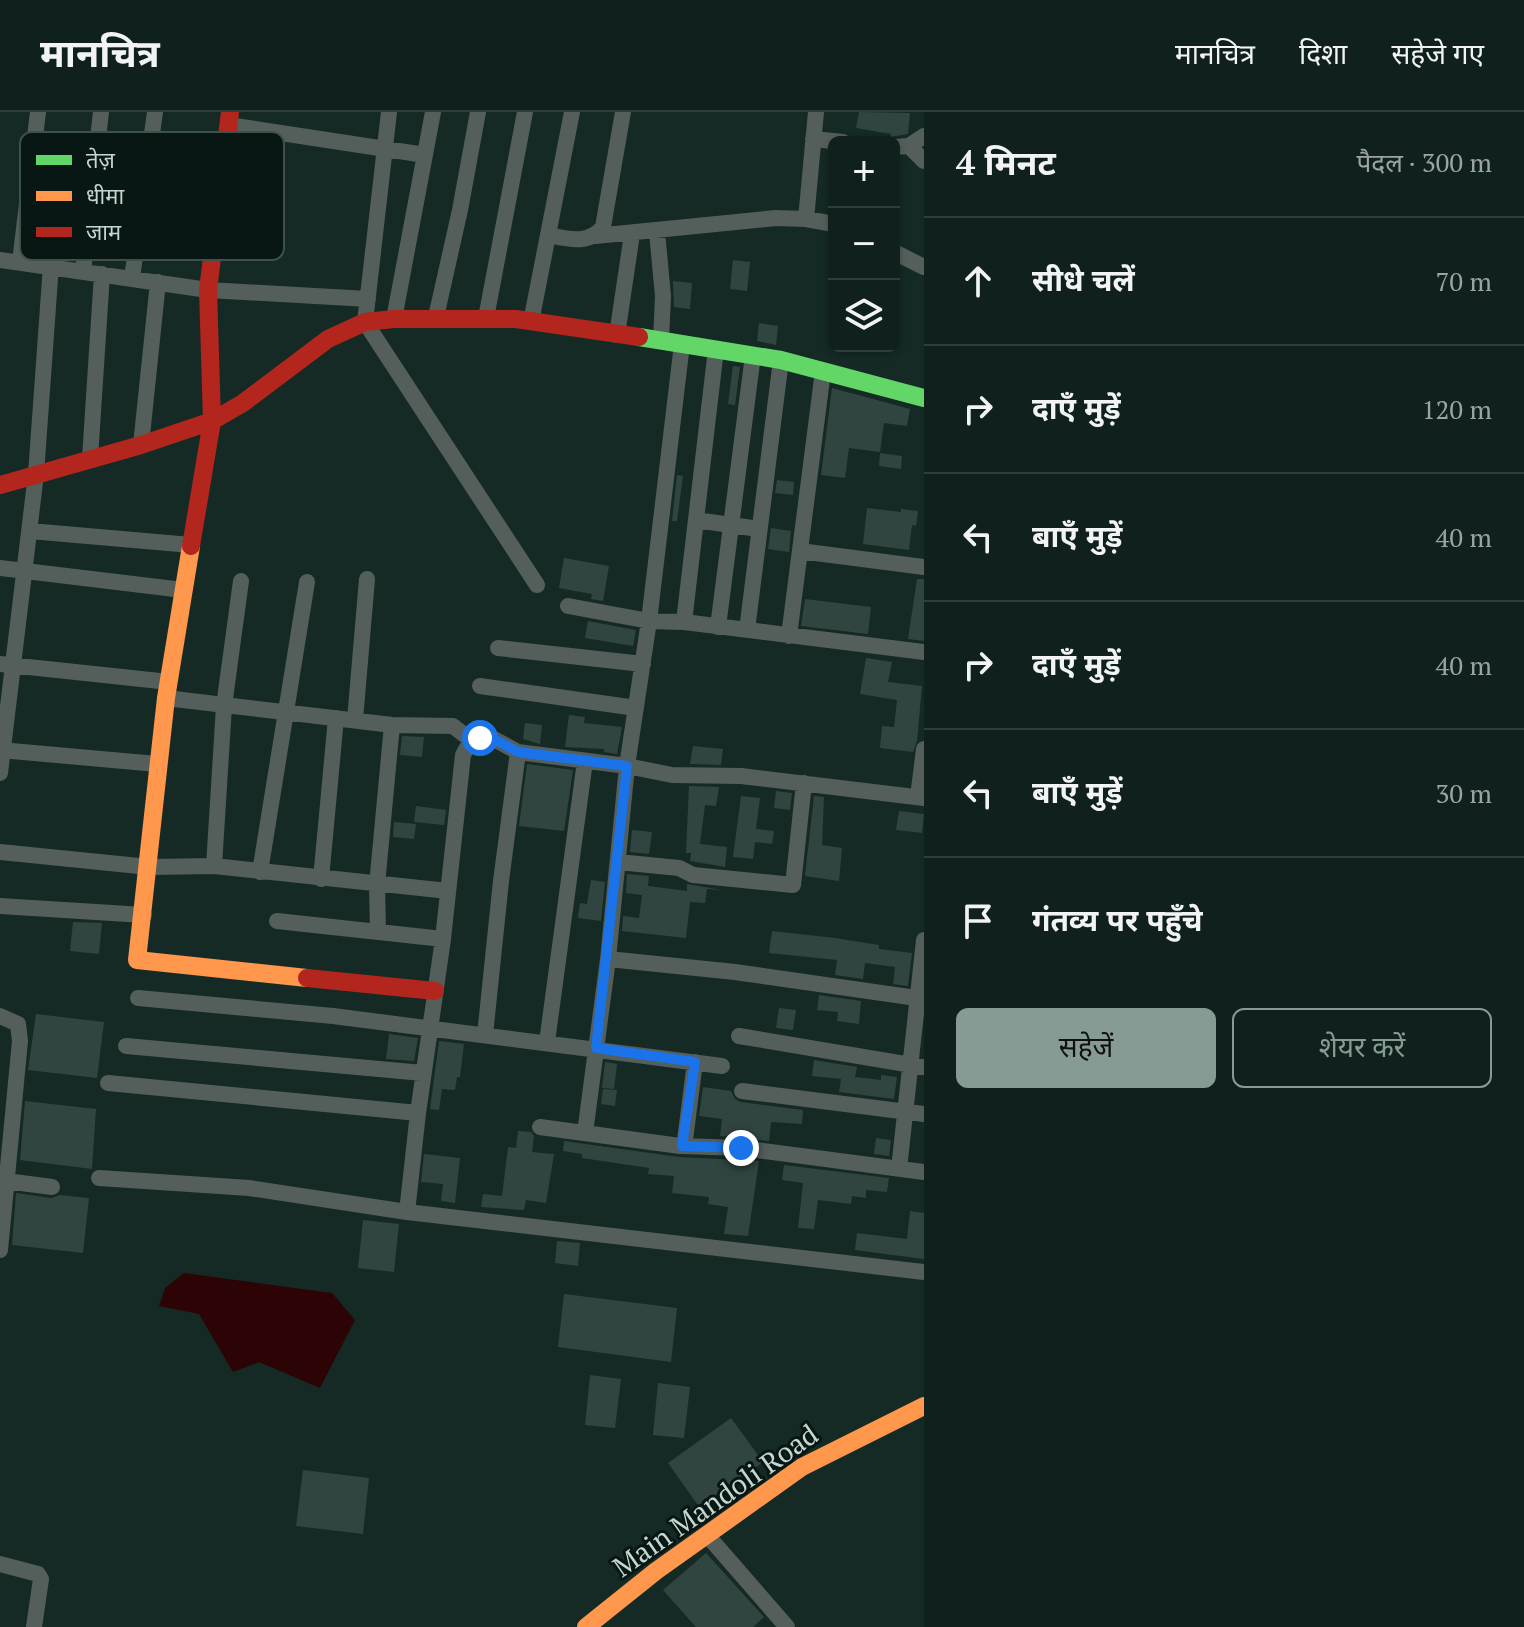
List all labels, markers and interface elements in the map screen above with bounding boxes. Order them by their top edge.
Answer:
text: मानचित्र [40,28,160,78]
text: मानचित्र [1175,35,1255,72]
text: दिशा [1299,35,1347,72]
text: सहेजे गए [1391,35,1484,72]
legend [20,132,284,260]
map controls [828,136,900,352]
button: + [828,136,900,208]
text: 4 मिनट [956,140,1056,185]
text: तेज़ [86,145,116,174]
text: पैदल · 300 m [1357,145,1492,179]
text: धीमा [86,181,124,210]
button: − [828,208,900,280]
text: जाम [86,217,122,246]
icon: ahead [956,259,1000,303]
text: सीधे चलें [1032,260,1135,300]
text: 70 m [1436,264,1492,298]
button: layers [828,280,900,352]
icon: right [956,387,1000,431]
text: दाएँ मुड़ें [1032,388,1121,428]
text: 120 m [1422,392,1492,426]
icon: left [956,515,1000,559]
text: बाएँ मुड़ें [1032,516,1122,556]
text: 40 m [1436,520,1492,554]
icon: right [956,643,1000,687]
text: दाएँ मुड़ें [1032,644,1121,684]
text: 40 m [1436,648,1492,682]
route start [462,720,498,756]
icon: left [956,771,1000,815]
text: बाएँ मुड़ें [1032,772,1122,812]
text: 30 m [1436,776,1492,810]
icon: arrive [956,899,1000,943]
text: गंतव्य पर पहुँचे [1032,900,1202,940]
button: सहेजें [956,1008,1216,1088]
button: शेयर करें [1232,1008,1492,1088]
route end [723,1130,759,1166]
street label: Main Mandoli Road [605,1415,825,1585]

